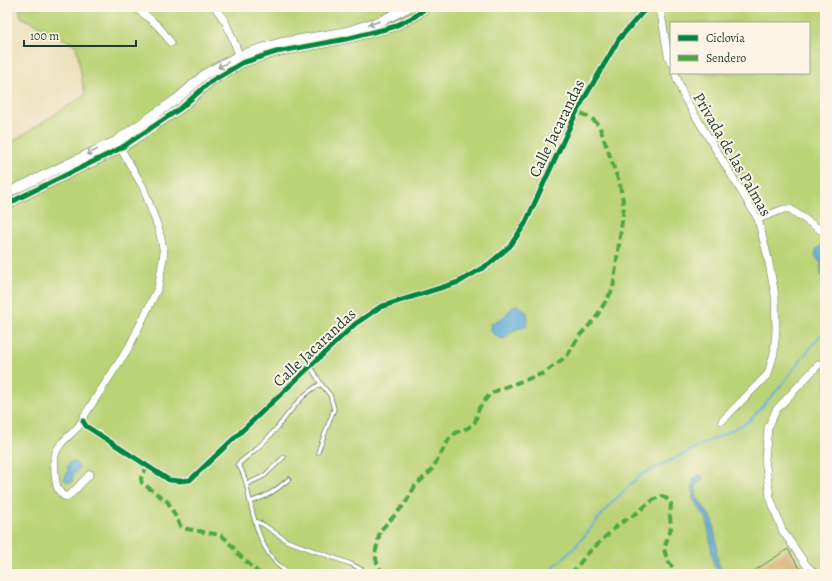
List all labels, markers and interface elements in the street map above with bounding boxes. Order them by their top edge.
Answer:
one-way arrow [367,20,380,27]
scale bar [24,22,136,48]
legend [670,22,810,74]
text: 100 m [30,28,59,44]
text: Ciclovía [706,30,745,46]
text: Sendero [706,50,746,66]
one-way arrow [217,61,229,69]
street label: Calle Jacarandas [524,76,590,181]
street label: Privada de las Palmas [688,88,777,221]
one-way arrow [86,149,98,156]
street label: Calle Jacarandas [268,303,361,392]

